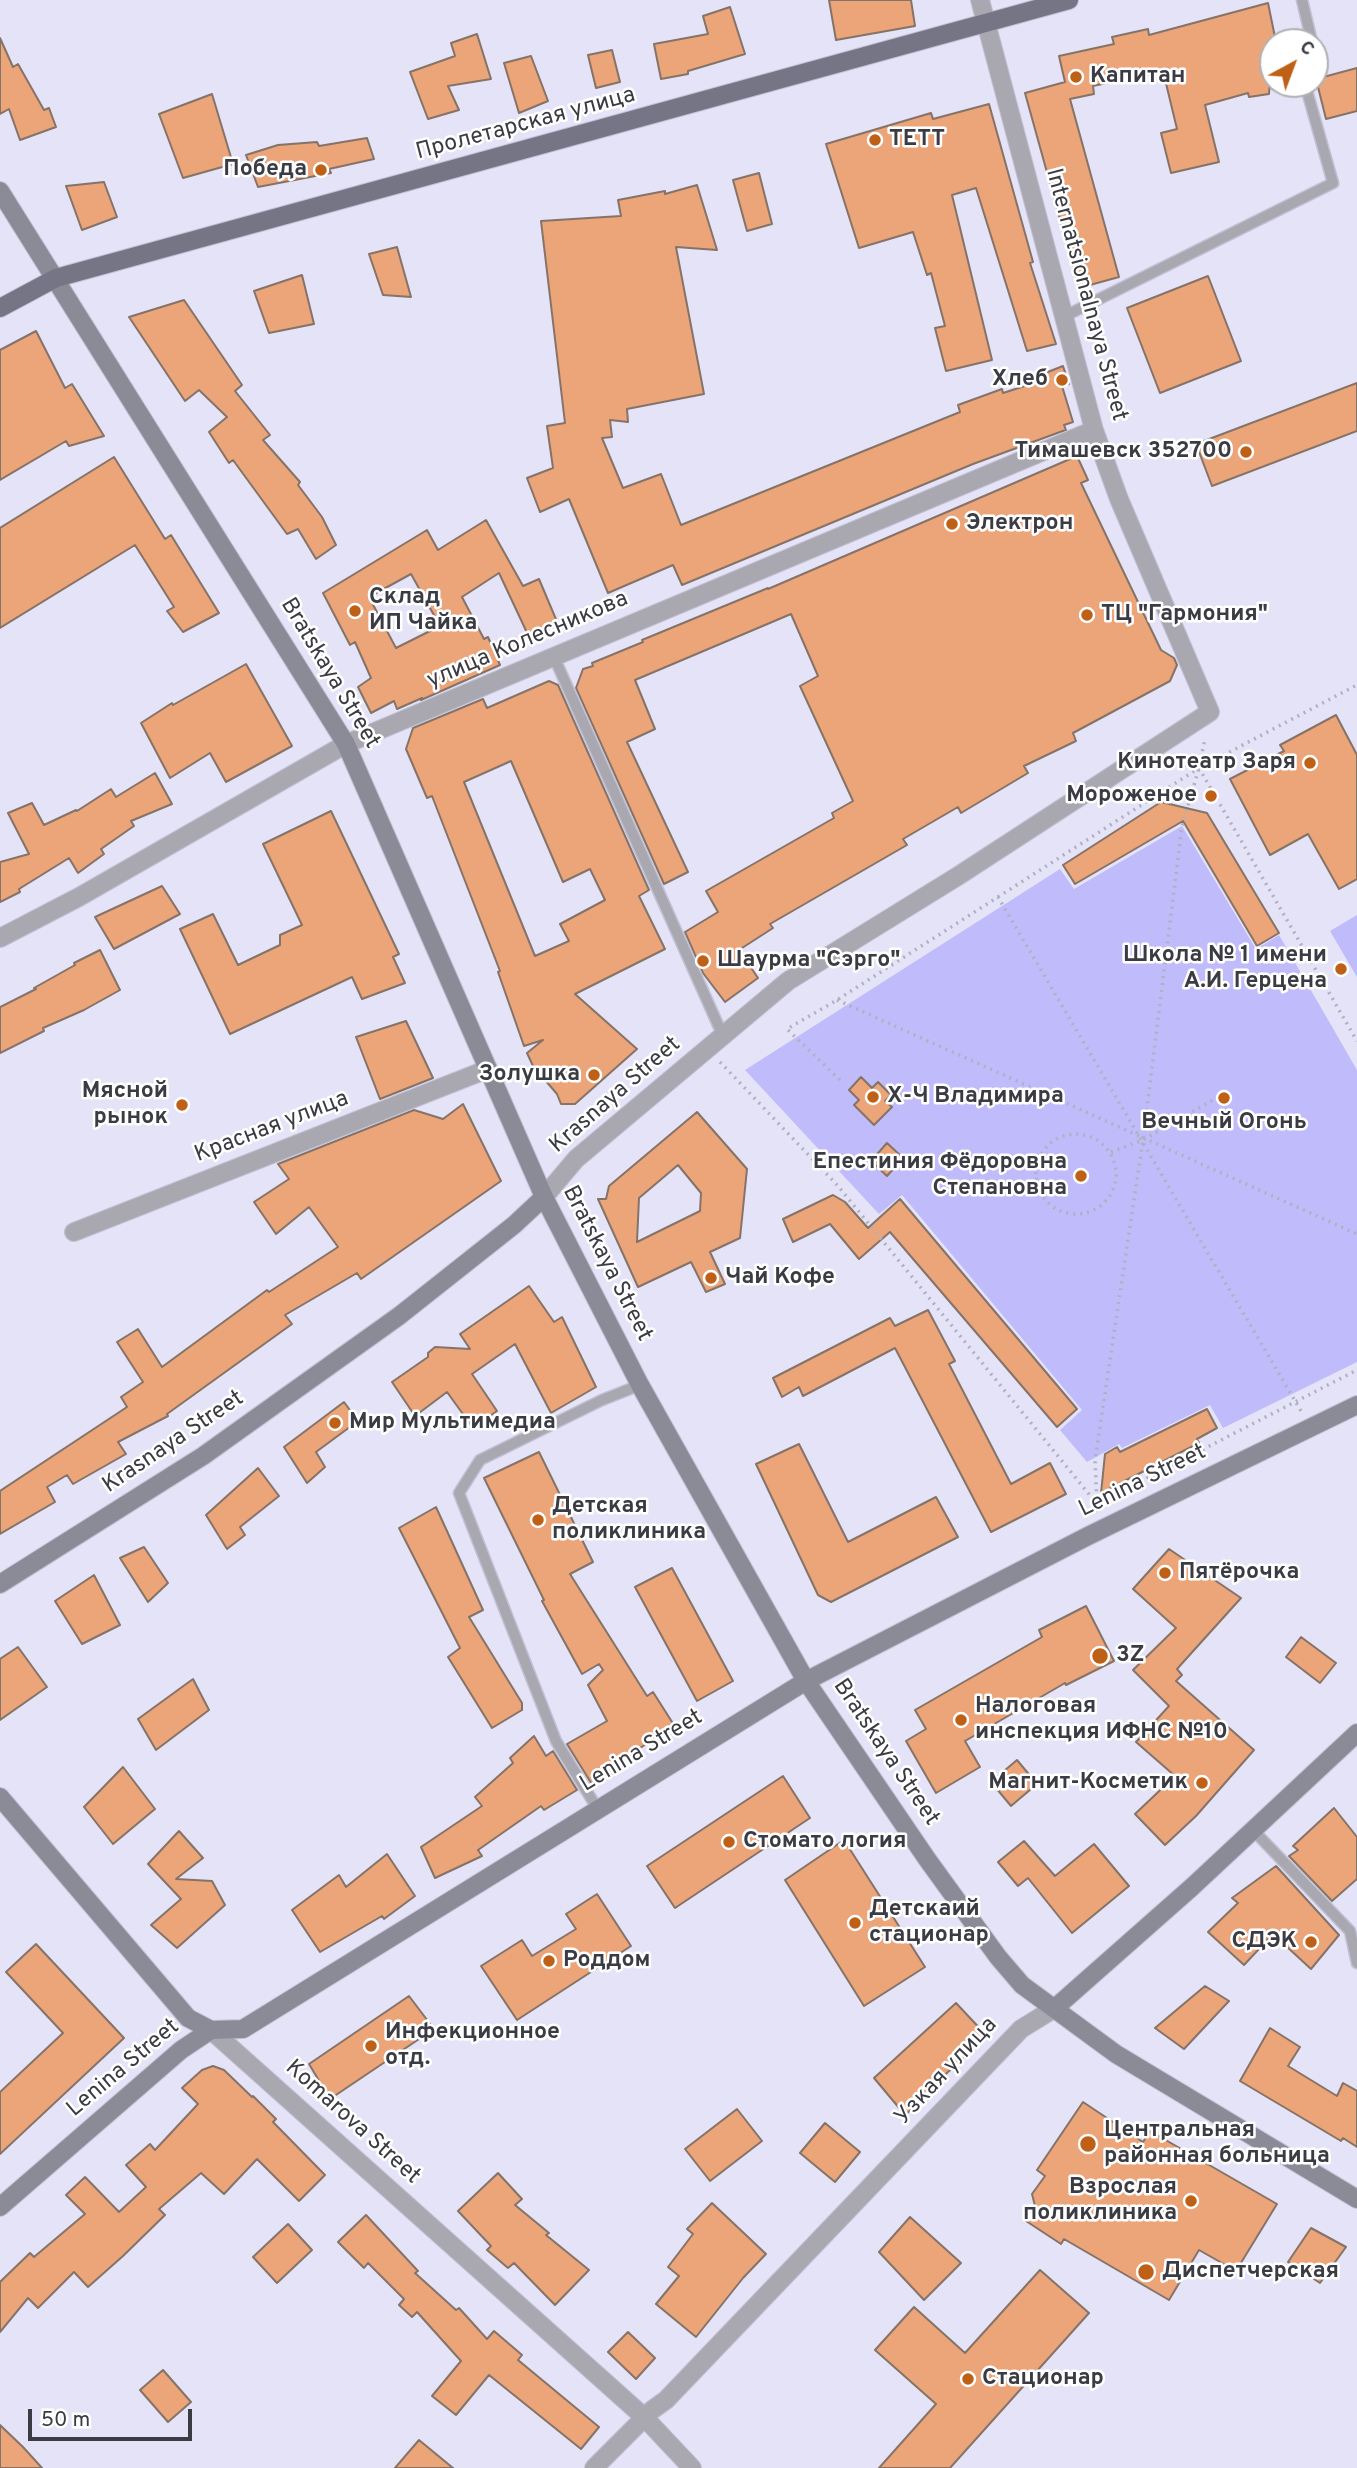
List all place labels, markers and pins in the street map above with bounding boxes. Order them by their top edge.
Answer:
place label: Капитан [1090,63,1186,91]
marker: Капитан [1068,69,1084,85]
place label: ТЕТТ [889,126,945,154]
marker: ТЕТТ [867,132,883,148]
place label: Победа [223,156,307,184]
marker: Победа [313,162,329,178]
place label: Хлеб [992,366,1048,394]
marker: Хлеб [1054,372,1070,388]
place label: Тимашевск 352700 [1015,438,1232,466]
marker: Тимашевск 352700 [1238,444,1254,460]
place label: Электрон [966,510,1073,538]
marker: Электрон [944,516,960,532]
place label: Склад ИП Чайка [369,584,477,638]
place label: ТЦ "Гармония" [1101,601,1268,629]
marker: Склад ИП Чайка [347,603,363,619]
marker: ТЦ "Гармония" [1079,607,1095,623]
place label: Кинотеатр Заря [1117,749,1296,777]
marker: Кинотеатр Заря [1302,755,1318,771]
place label: Мороженое [1066,782,1197,810]
marker: Мороженое [1203,788,1219,804]
place label: Школа № 1 имени А.И. Герцена [1123,942,1327,996]
place label: Шаурма "Сэрго" [717,947,901,975]
marker: Шаурма "Сэрго" [695,953,711,969]
marker: Школа № 1 имени А.И. Герцена [1333,961,1349,977]
place label: Золушка [479,1061,580,1089]
marker: Золушка [586,1067,602,1083]
place label: Мясной рынок [82,1078,168,1132]
place label: Х-Ч Владимира [887,1083,1064,1111]
marker: Х-Ч Владимира [865,1089,881,1105]
marker: Вечный Огонь [1216,1090,1232,1106]
marker: Мясной рынок [174,1097,190,1113]
place label: Вечный Огонь [1141,1109,1307,1137]
place label: Епестиния Фёдоровна Степановна [813,1149,1067,1203]
marker: Епестиния Фёдоровна Степановна [1073,1168,1089,1184]
place label: Чай Кофе [725,1264,835,1292]
marker: Чай Кофе [703,1270,719,1286]
place label: Мир Мультимедиа [349,1409,556,1437]
marker: Мир Мультимедиа [327,1415,343,1431]
place label: Детская поликлиника [552,1493,706,1547]
marker: Детская поликлиника [530,1512,546,1528]
place label: Пятёрочка [1179,1559,1299,1587]
marker: Пятёрочка [1157,1565,1173,1581]
place label: 3Z [1116,1642,1144,1670]
marker: 3Z [1090,1646,1110,1666]
place label: Налоговая инспекция ИФНС №10 [975,1693,1228,1747]
marker: Налоговая инспекция ИФНС №10 [953,1712,969,1728]
place label: Магнит-Косметик [988,1769,1188,1797]
marker: Магнит-Косметик [1194,1775,1210,1791]
place label: Стомато логия [743,1828,906,1856]
marker: Стомато логия [721,1834,737,1850]
place label: Детскаий стационар [869,1896,989,1950]
marker: Детскаий стационар [847,1915,863,1931]
place label: СДЭК [1231,1928,1297,1956]
marker: СДЭК [1303,1934,1319,1950]
place label: Роддом [563,1947,650,1975]
marker: Роддом [541,1953,557,1969]
place label: Инфекционное отд. [385,2019,560,2073]
marker: Инфекционное отд. [363,2038,379,2054]
place label: Центральная районная больница [1104,2117,1330,2171]
marker: Центральная районная больница [1078,2134,1098,2154]
place label: Взрослая поликлиника [1023,2174,1177,2228]
marker: Взрослая поликлиника [1183,2193,1199,2209]
place label: Диспетчерская [1162,2258,1339,2286]
marker: Диспетчерская [1136,2262,1156,2282]
place label: Стационар [982,2365,1104,2393]
marker: Стационар [960,2371,976,2387]

